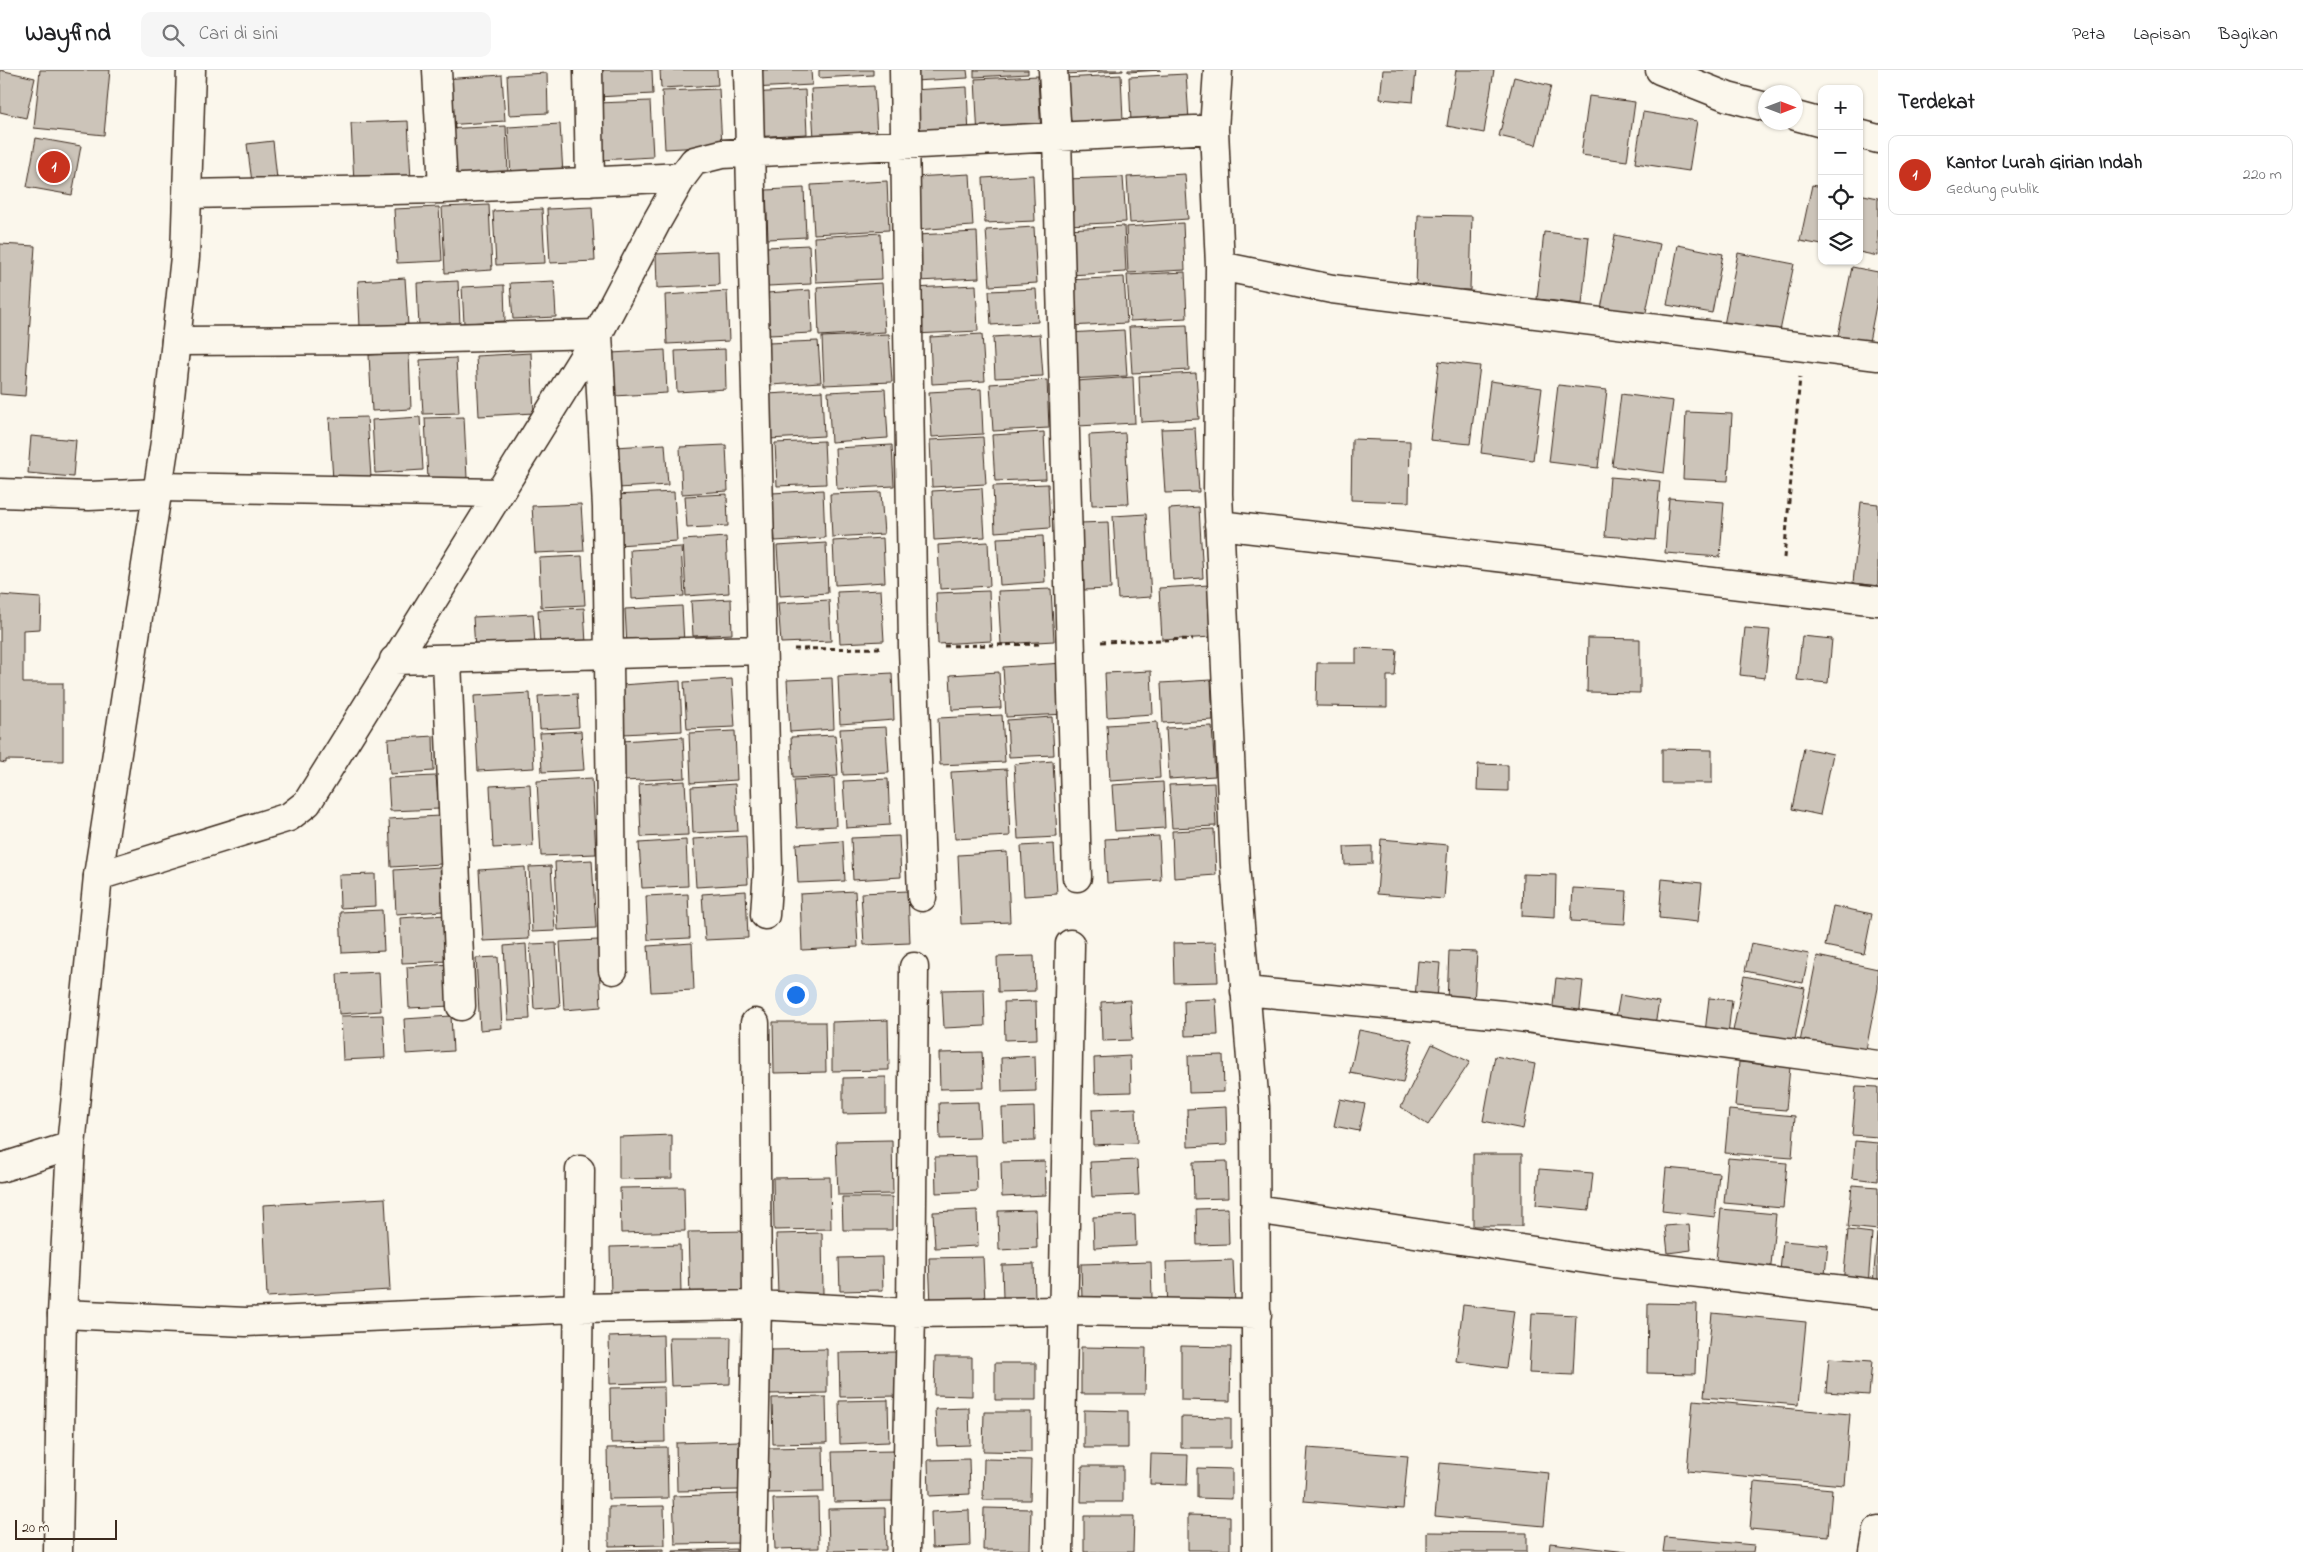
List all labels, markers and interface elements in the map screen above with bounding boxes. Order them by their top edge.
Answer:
search box [141,12,491,57]
text: Wayfind [25,17,111,52]
icon: search [159,21,187,49]
text: Cari di sini [199,21,278,48]
text: Peta [2072,22,2105,48]
text: Lapisan [2133,22,2190,48]
text: Bagikan [2218,22,2278,48]
north arrow [1758,85,1803,130]
map controls [1818,85,1863,265]
button: + [1818,85,1863,130]
text: Terdekat [1898,88,1975,118]
button: − [1818,130,1863,175]
pin: 1 [38,148,70,186]
text: Kantor Lurah Girian Indah [1946,150,2142,177]
text: 1 [1912,163,1918,187]
text: 220 m [2243,163,2282,187]
button: locate [1818,175,1863,220]
text: Gedung publik [1946,177,2039,201]
button: layers [1818,220,1863,265]
your location [783,982,809,1008]
scale bar [15,1517,118,1540]
text: 20 m [22,1518,49,1539]

